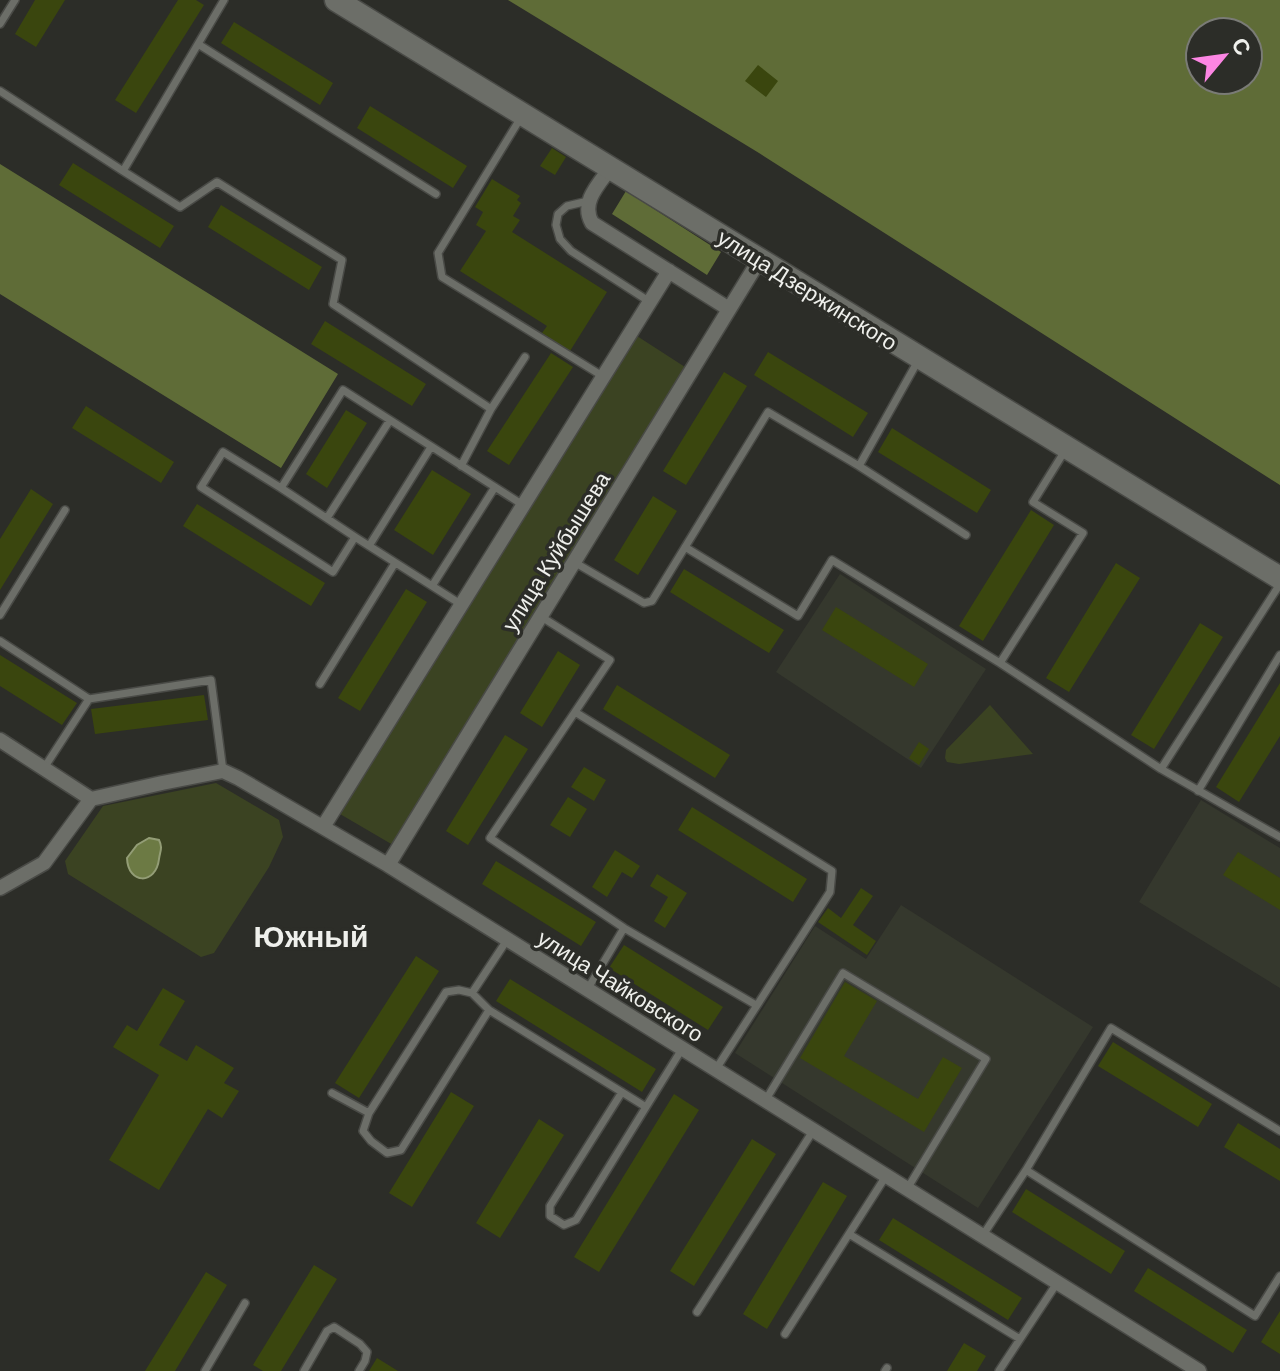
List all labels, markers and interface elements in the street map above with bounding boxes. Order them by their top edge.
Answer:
north arrow [1184,16,1264,96]
text: С [1227,33,1258,59]
street label: улица Дзержинского [713,223,903,356]
street label: улица Куйбышева [495,466,616,636]
district label: Южный [254,917,368,953]
street label: улица Чайковского [533,924,709,1047]

